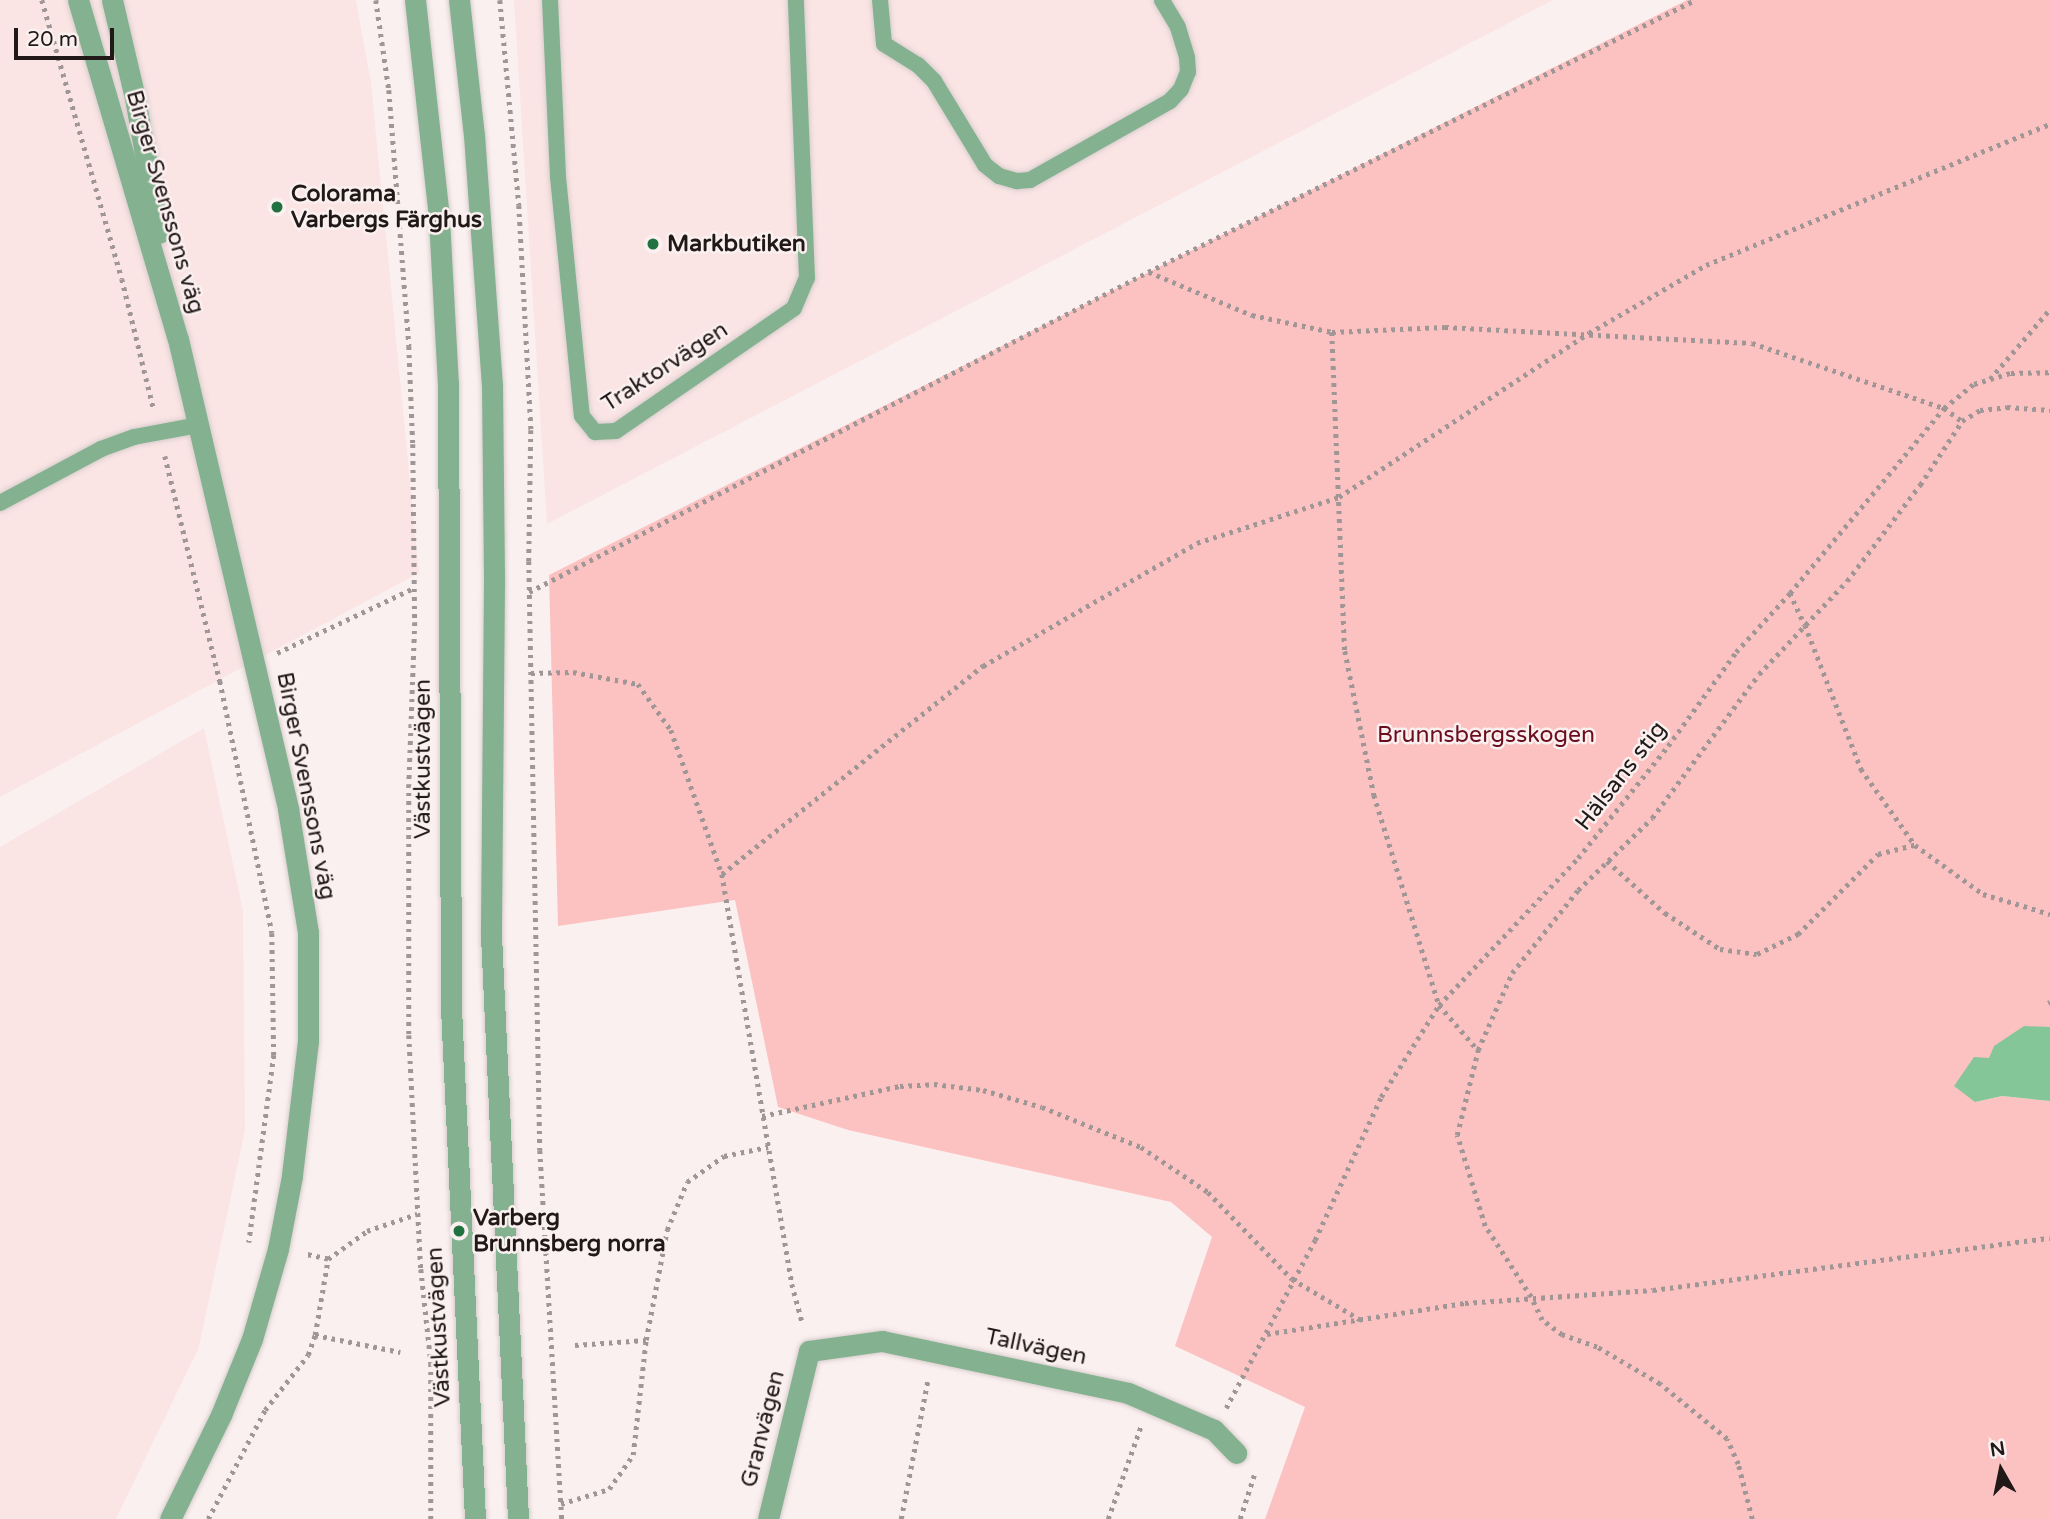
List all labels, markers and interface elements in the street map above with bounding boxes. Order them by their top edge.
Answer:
scale bar [18,14,117,58]
text: 20 m [27,27,78,52]
street label: Birger Svenssons väg [120,87,210,317]
place label: Colorama Varbergs Färghus [291,180,482,234]
marker: Colorama Varbergs Färghus [269,199,285,215]
place label: Markbutiken [667,230,806,258]
marker: Markbutiken [645,236,661,252]
street label: Traktorvägen [597,316,733,418]
street label: Birger Svenssons väg [270,670,342,902]
street label: Västkustvägen [409,679,437,839]
street label: Hälsans stig [1570,716,1672,836]
park label: Brunnsbergsskogen [1377,721,1595,749]
place label: Varberg Brunnsberg norra [473,1204,666,1258]
marker: Varberg Brunnsberg norra [451,1223,467,1239]
street label: Västkustvägen [421,1246,457,1408]
street label: Tallvägen [983,1323,1089,1371]
street label: Granvägen [735,1368,791,1490]
north arrow [1966,1435,2036,1505]
text: N [1988,1437,2007,1461]

